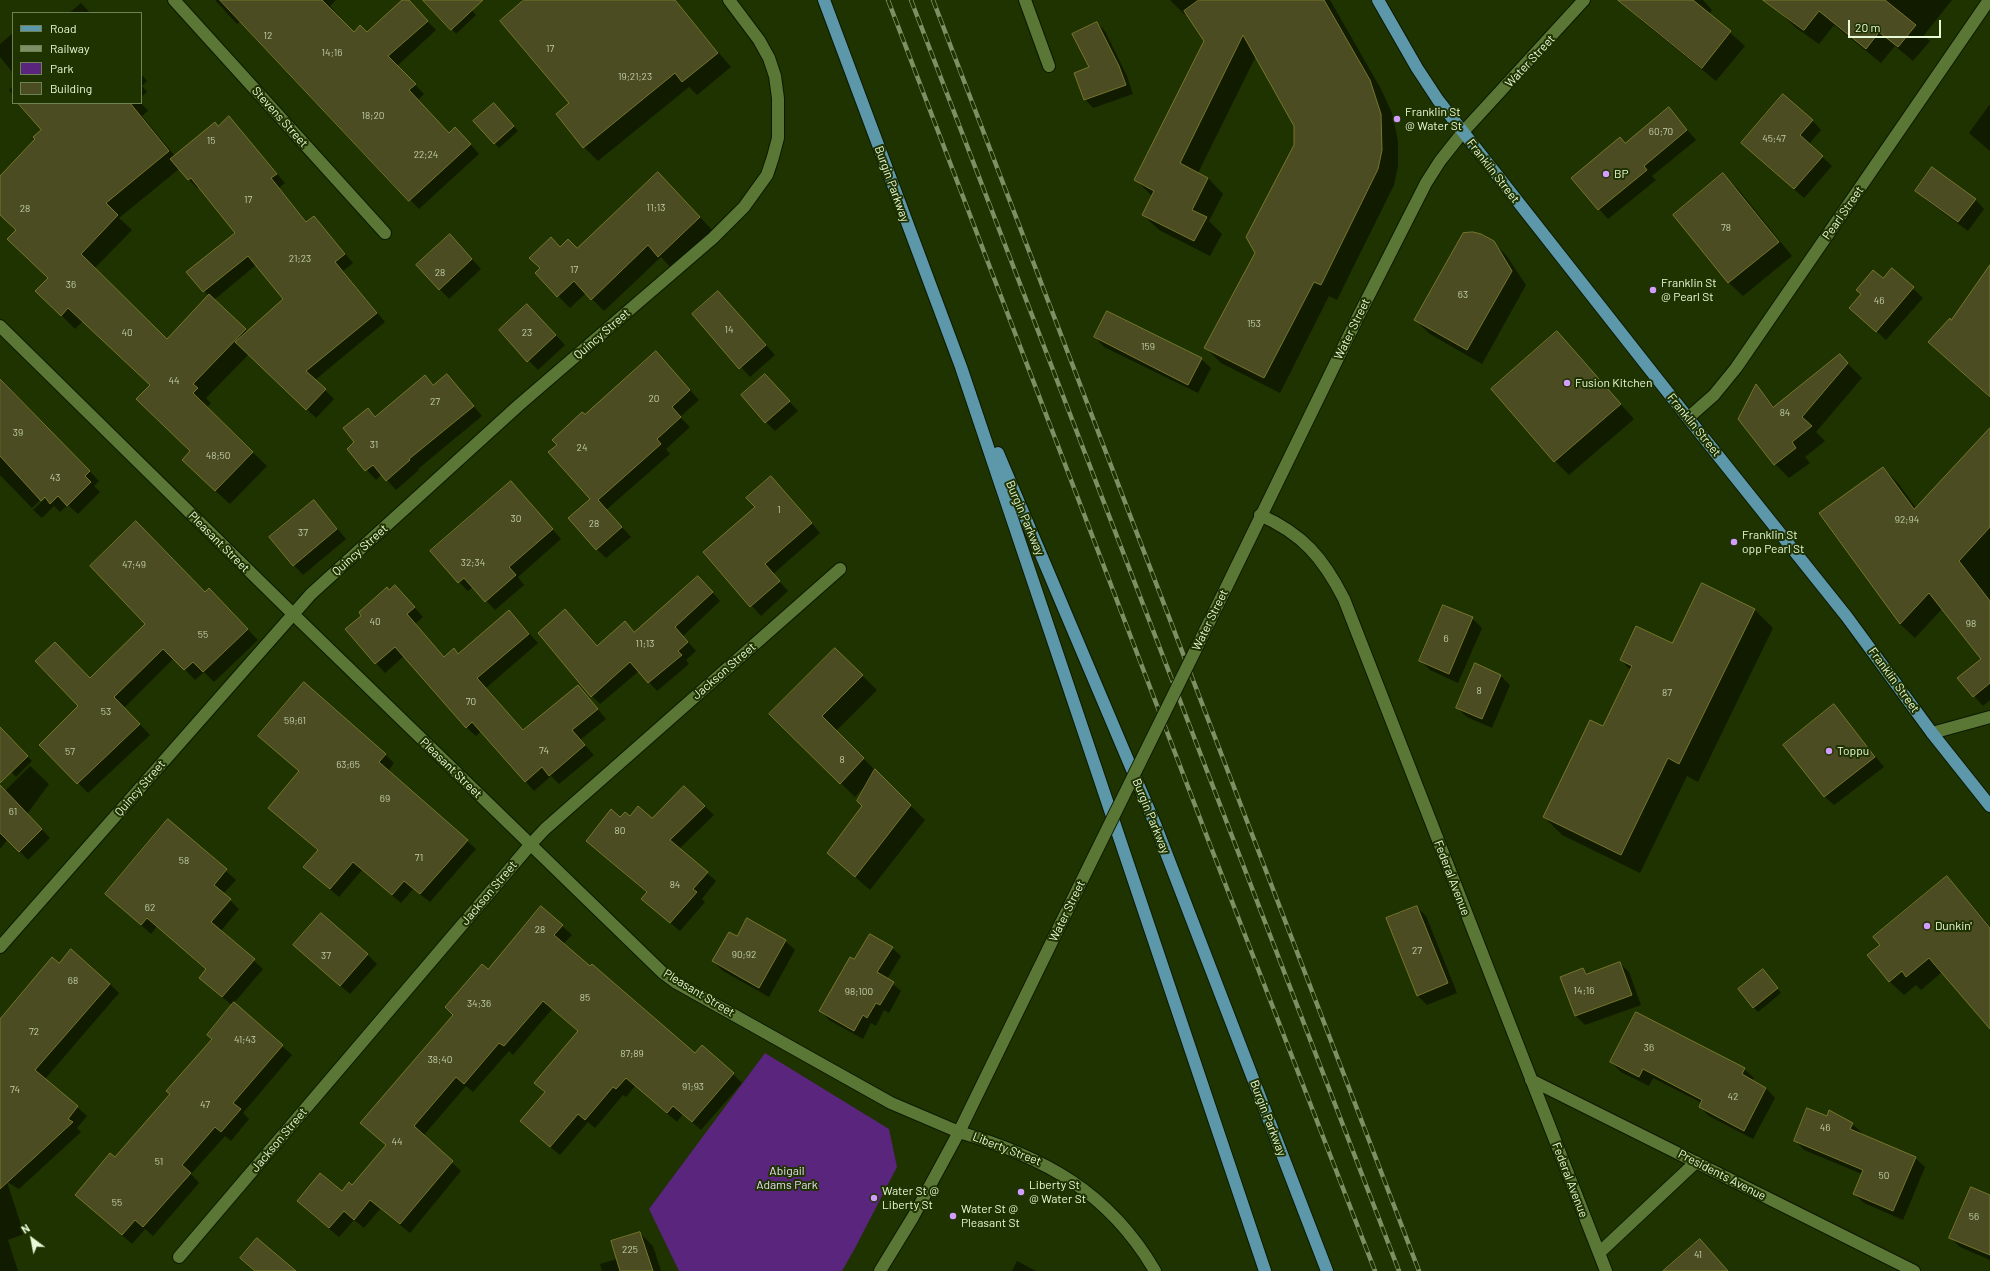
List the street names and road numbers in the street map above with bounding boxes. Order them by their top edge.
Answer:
street label: Water Street [1502,32,1558,90]
street label: Stevens Street [249,84,311,150]
street label: Franklin Street [1464,136,1522,206]
street label: Burgin Parkway [872,144,912,224]
street label: Pearl Street [1819,184,1867,242]
street label: Water Street [1331,296,1373,362]
street label: Quincy Street [571,306,633,362]
street label: Franklin Street [1664,391,1724,459]
street label: Burgin Parkway [1003,478,1047,558]
street label: Pleasant Street [186,509,252,575]
street label: Quincy Street [329,521,391,579]
street label: Water Street [1189,587,1231,653]
street label: Jackson Street [689,640,759,702]
street label: Franklin Street [1866,645,1922,715]
street label: Pleasant Street [417,735,485,801]
street label: Quincy Street [112,757,168,819]
street label: Burgin Parkway [1129,776,1173,856]
street label: Federal Avenue [1431,838,1473,918]
street label: Jackson Street [458,858,520,928]
street label: Water Street [1046,878,1088,944]
street label: Pleasant Street [661,966,737,1020]
street label: Burgin Parkway [1247,1078,1289,1158]
street label: Jackson Street [248,1105,310,1175]
street label: Liberty Street [971,1129,1043,1169]
street label: Federal Avenue [1549,1140,1591,1220]
street label: Presidents Avenue [1676,1147,1768,1203]

